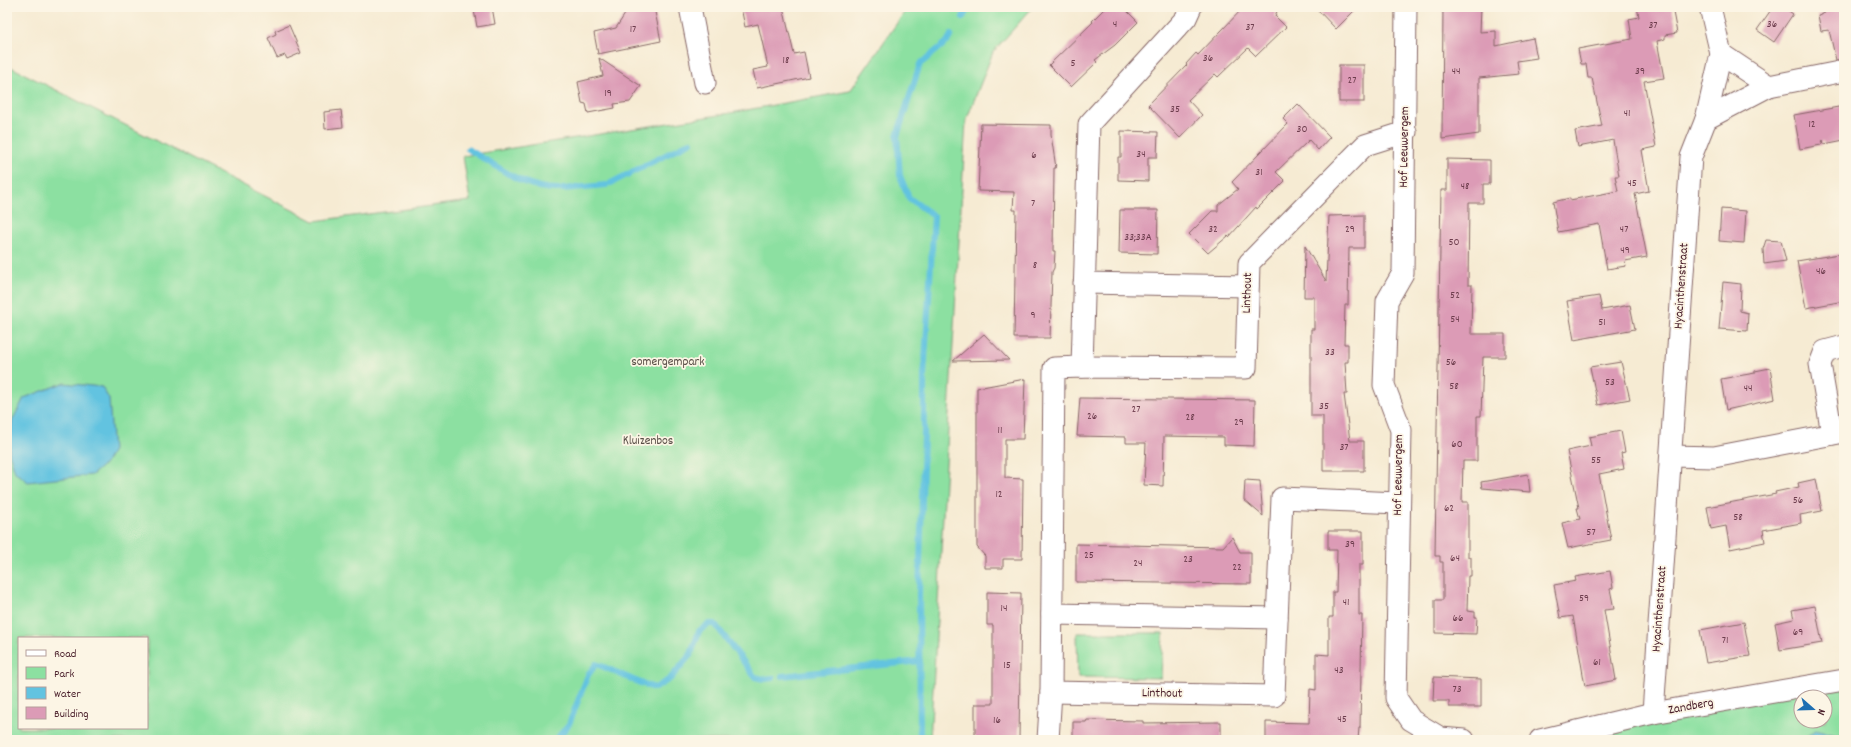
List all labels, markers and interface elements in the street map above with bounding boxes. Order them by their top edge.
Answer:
house number: 4 [1113,17,1117,33]
house number: 36 [1767,17,1777,33]
house number: 37 [1648,18,1658,34]
house number: 37 [1245,20,1255,36]
house number: 17 [630,22,636,38]
house number: 36 [1203,51,1213,67]
house number: 18 [783,53,789,69]
house number: 5 [1070,56,1076,72]
house number: 44 [1451,64,1461,80]
house number: 39 [1635,64,1645,80]
house number: 27 [1347,73,1357,89]
house number: 19 [604,86,612,102]
house number: 35 [1170,102,1180,118]
street label: Hof Leeuwergem [1395,106,1415,188]
house number: 41 [1624,106,1630,122]
house number: 12 [1808,117,1816,133]
house number: 30 [1297,122,1307,138]
house number: 34 [1136,147,1146,163]
house number: 6 [1031,148,1037,164]
house number: 31 [1255,165,1263,181]
house number: 45 [1627,176,1637,192]
house number: 48 [1461,179,1469,195]
house number: 7 [1031,196,1035,212]
house number: 32 [1208,222,1218,238]
house number: 29 [1345,222,1355,238]
house number: 47 [1620,222,1628,238]
house number: 33;33A [1124,230,1152,246]
house number: 50 [1448,235,1460,251]
street label: Hyacinthenstraat [1670,242,1694,330]
house number: 49 [1620,243,1630,259]
house number: 8 [1033,258,1037,274]
house number: 46 [1816,264,1826,280]
street label: Linthout [1238,272,1258,314]
house number: 52 [1450,288,1460,304]
house number: 9 [1030,308,1036,324]
house number: 54 [1450,312,1460,328]
house number: 51 [1598,315,1606,331]
house number: 33 [1325,345,1335,361]
park label: somergempark [631,353,705,372]
house number: 56 [1446,355,1456,371]
house number: 53 [1605,375,1615,391]
house number: 58 [1449,379,1459,395]
house number: 44 [1743,381,1753,397]
house number: 35 [1319,399,1329,415]
house number: 27 [1131,402,1141,418]
house number: 26 [1087,409,1097,425]
house number: 28 [1185,410,1195,426]
house number: 29 [1234,415,1244,431]
house number: 11 [998,423,1002,439]
park label: Kluizenbos [623,432,673,451]
street label: Hof Leeuwergem [1389,434,1409,516]
house number: 60 [1451,437,1463,453]
house number: 37 [1339,440,1349,456]
house number: 55 [1591,453,1601,469]
house number: 12 [995,487,1003,503]
house number: 56 [1793,493,1803,509]
house number: 62 [1444,501,1454,517]
house number: 58 [1733,510,1743,526]
house number: 57 [1586,525,1596,541]
house number: 39 [1345,537,1355,553]
house number: 25 [1084,548,1094,564]
house number: 64 [1450,551,1460,567]
house number: 23 [1183,552,1193,568]
house number: 24 [1133,556,1143,572]
house number: 22 [1232,560,1242,576]
street label: Hyacinthenstraat [1648,565,1672,653]
house number: 59 [1579,591,1589,607]
house number: 41 [1343,595,1349,611]
house number: 14 [1001,601,1007,617]
house number: 66 [1453,611,1463,627]
house number: 69 [1793,625,1803,641]
house number: 71 [1722,633,1728,649]
legend [18,637,148,729]
text: Road [54,646,76,663]
house number: 61 [1593,655,1601,671]
house number: 15 [1003,658,1011,674]
house number: 43 [1334,663,1344,679]
text: Park [54,666,75,683]
house number: 73 [1452,682,1462,698]
street label: Linthout [1142,684,1183,704]
text: Water [54,686,81,703]
north arrow [1793,689,1833,729]
street label: Zandberg [1667,694,1715,720]
text: Building [54,706,89,723]
text: N [1812,706,1829,718]
house number: 45 [1337,712,1347,728]
house number: 16 [993,713,1001,729]

